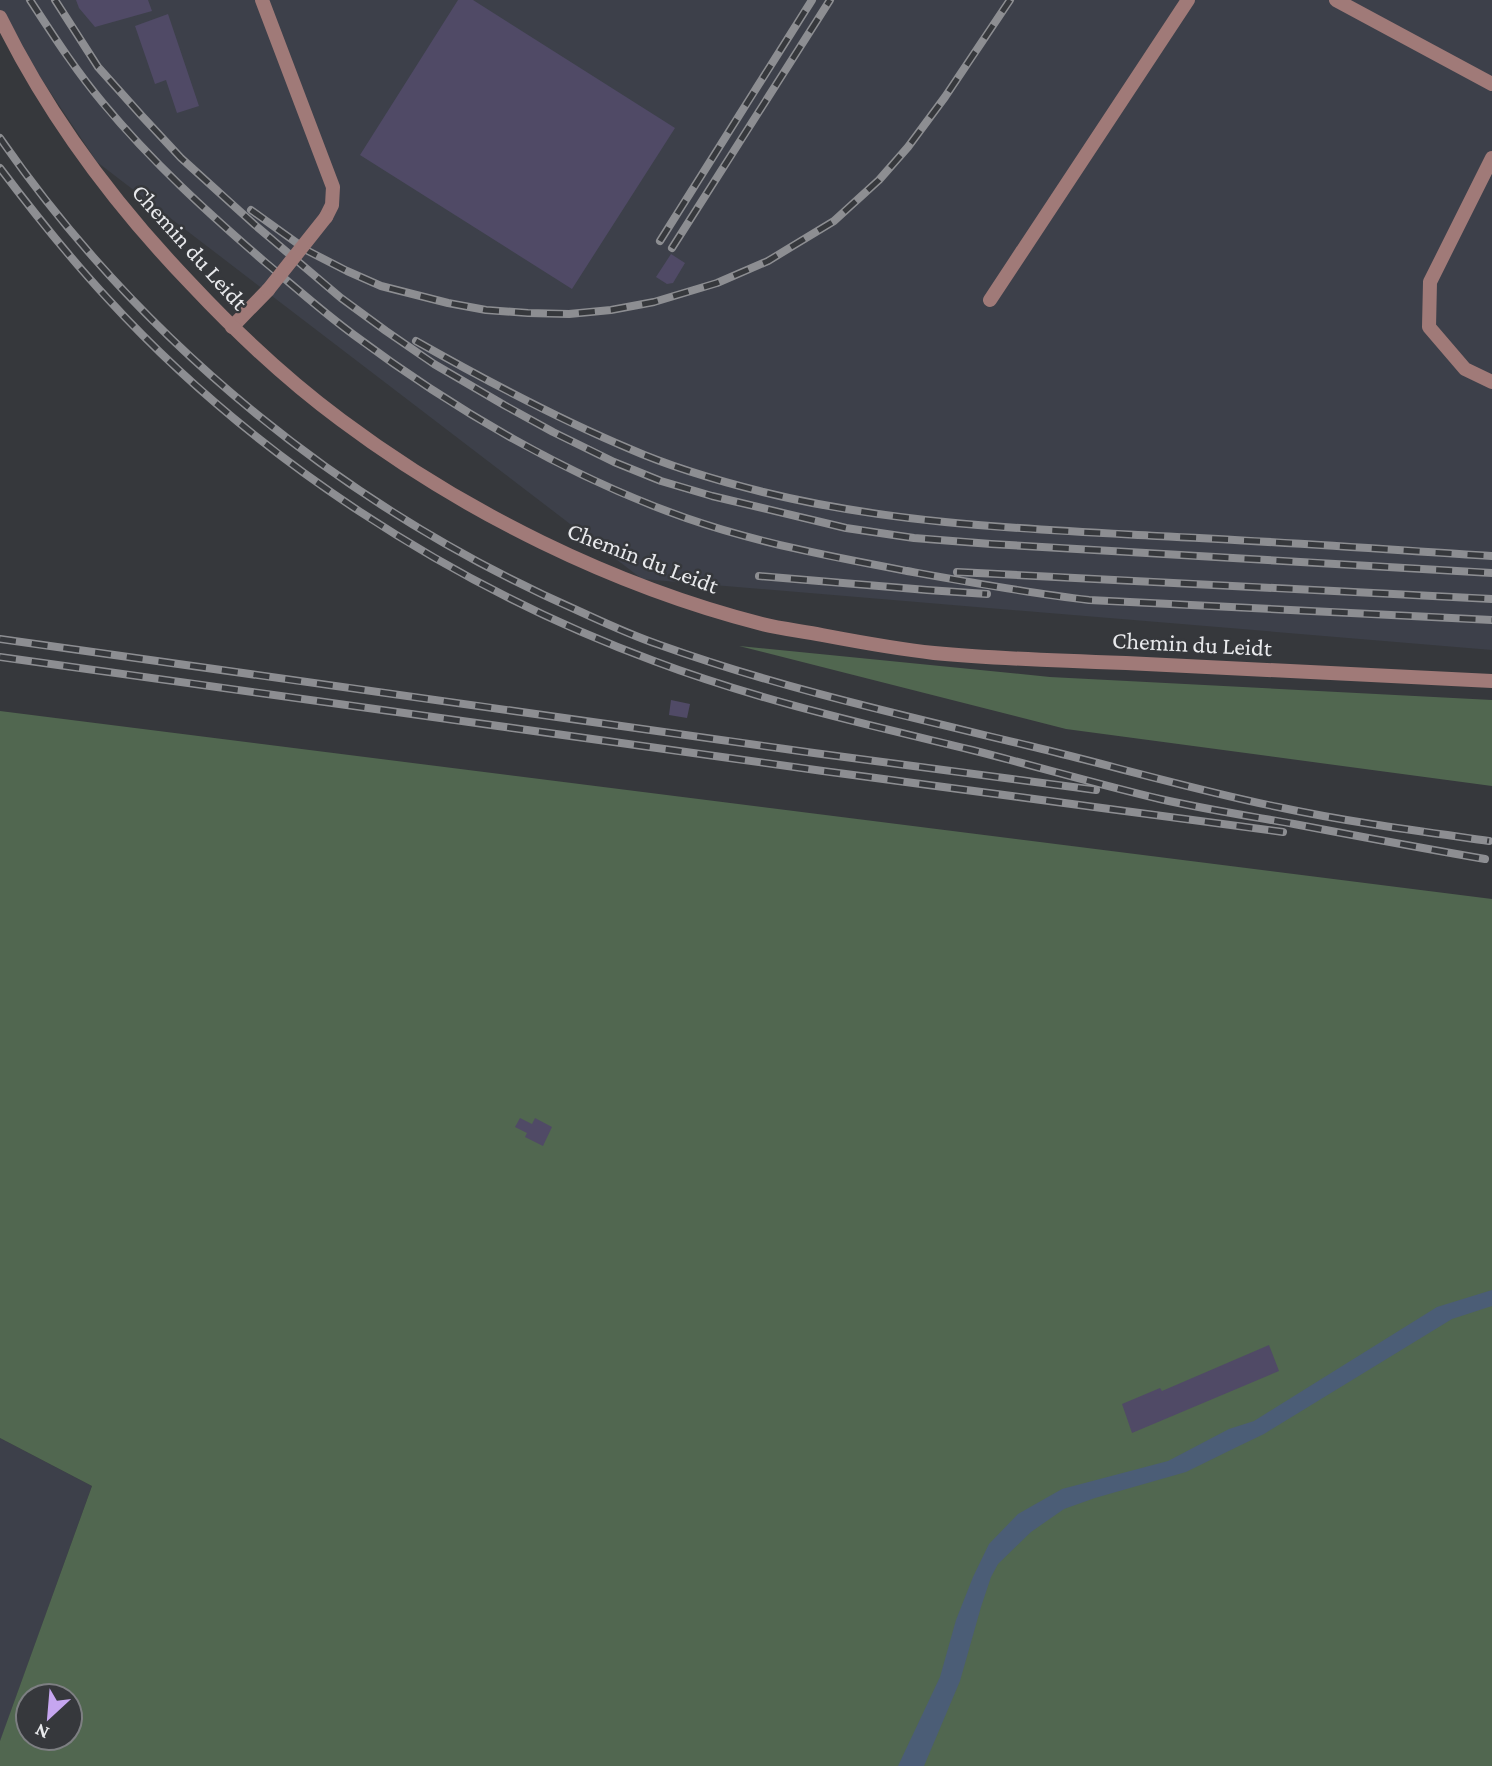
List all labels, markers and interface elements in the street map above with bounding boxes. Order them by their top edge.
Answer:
street label: Chemin du Leidt [127,178,255,316]
street label: Chemin du Leidt [564,516,724,599]
street label: Chemin du Leidt [1112,626,1274,661]
north arrow [14,1682,84,1752]
text: N [31,1720,52,1744]

